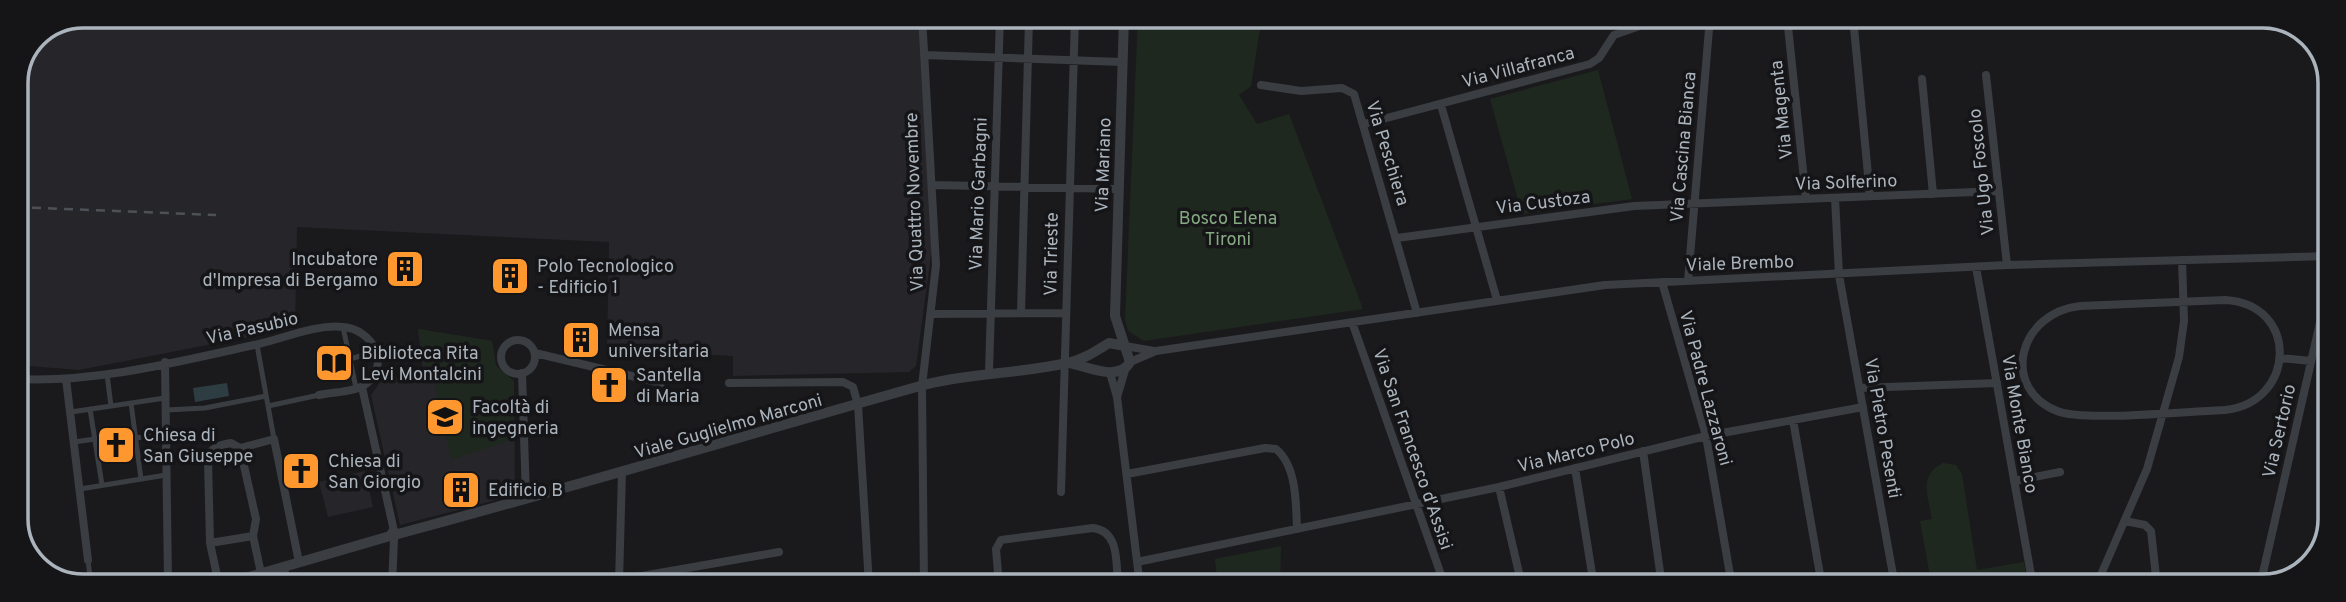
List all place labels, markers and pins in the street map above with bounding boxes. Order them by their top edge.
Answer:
building icon: Incubatore d'Impresa di Bergamo [384,248,426,290]
place label: Incubatore d'Impresa di Bergamo [203,249,378,293]
building icon: Polo Tecnologico - Edificio 1 [489,255,531,297]
place label: Polo Tecnologico - Edificio 1 [537,256,674,300]
building icon: Mensa universitaria [560,319,602,361]
place label: Mensa universitaria [608,320,709,364]
library icon: Biblioteca Rita Levi Montalcini [313,342,355,384]
place label: Biblioteca Rita Levi Montalcini [361,343,482,387]
church icon: Santella di Maria [588,364,630,406]
place label: Santella di Maria [636,365,702,409]
school or university icon: Facoltà di ingegneria [424,396,466,438]
place label: Facoltà di ingegneria [472,397,559,441]
church icon: Chiesa di San Giuseppe [95,424,137,466]
place label: Chiesa di San Giuseppe [143,425,253,469]
church icon: Chiesa di San Giorgio [280,450,322,492]
place label: Chiesa di San Giorgio [328,451,421,495]
building icon: Edificio B [440,469,482,511]
place label: Edificio B [488,480,563,503]

